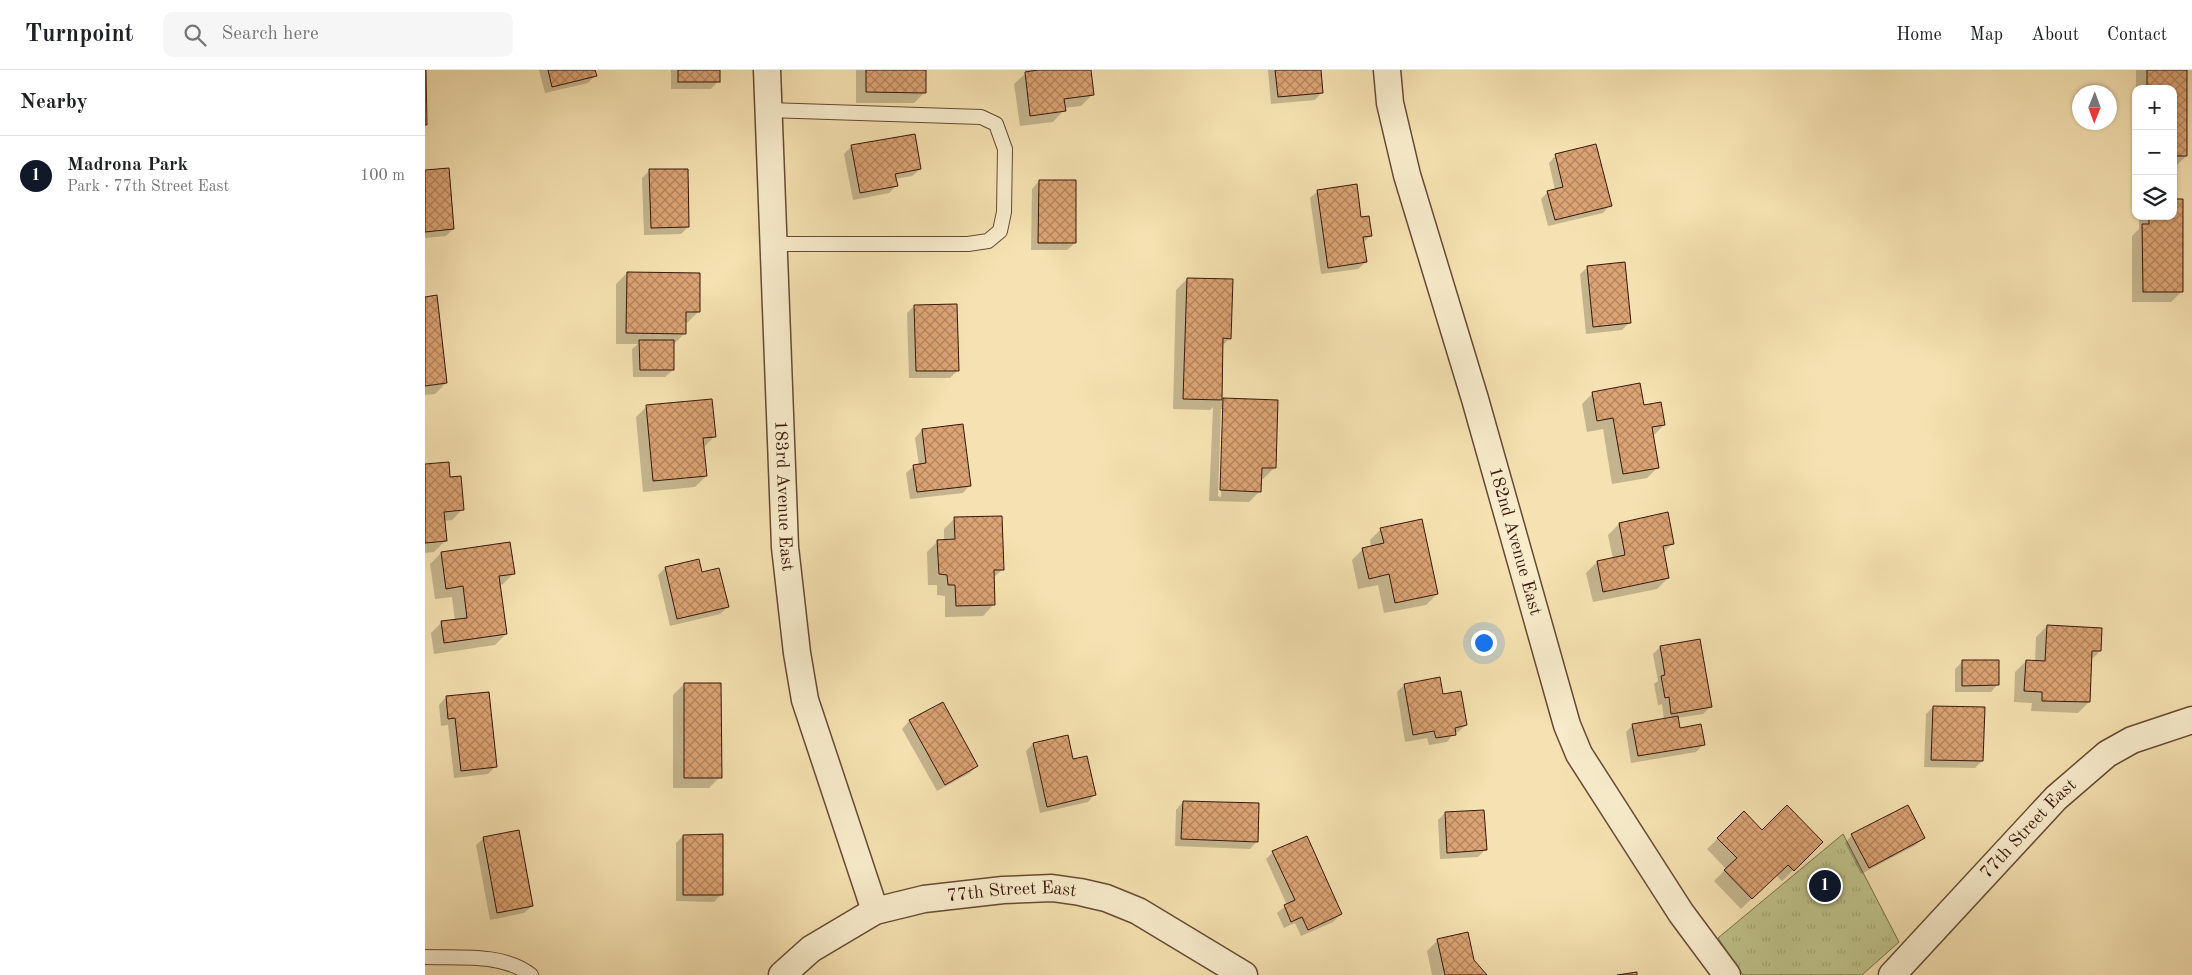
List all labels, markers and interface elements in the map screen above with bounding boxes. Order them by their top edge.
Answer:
search box [163,12,513,57]
icon: search [181,21,209,49]
text: Turnpoint [25,23,133,47]
text: Search here [221,25,319,44]
text: Home [1896,26,1942,44]
text: Map [1970,26,2003,44]
text: About [2031,26,2079,44]
text: Contact [2107,26,2167,44]
north arrow [2072,85,2117,130]
map controls [2132,85,2177,220]
button: + [2132,85,2177,130]
text: Nearby [20,92,88,113]
button: − [2132,130,2177,175]
text: Madrona Park [67,156,188,175]
text: 1 [31,168,41,184]
text: 100 m [360,168,405,184]
button: layers [2132,175,2177,220]
text: Park · 77th Street East [67,179,229,195]
street label: 183rd Avenue East [771,420,797,572]
street label: 182nd Avenue East [1486,465,1545,617]
your location [1471,630,1497,656]
street label: 77th Street East [1977,776,2080,882]
pin: 1 [1809,867,1841,905]
street label: 77th Street East [946,879,1078,905]

